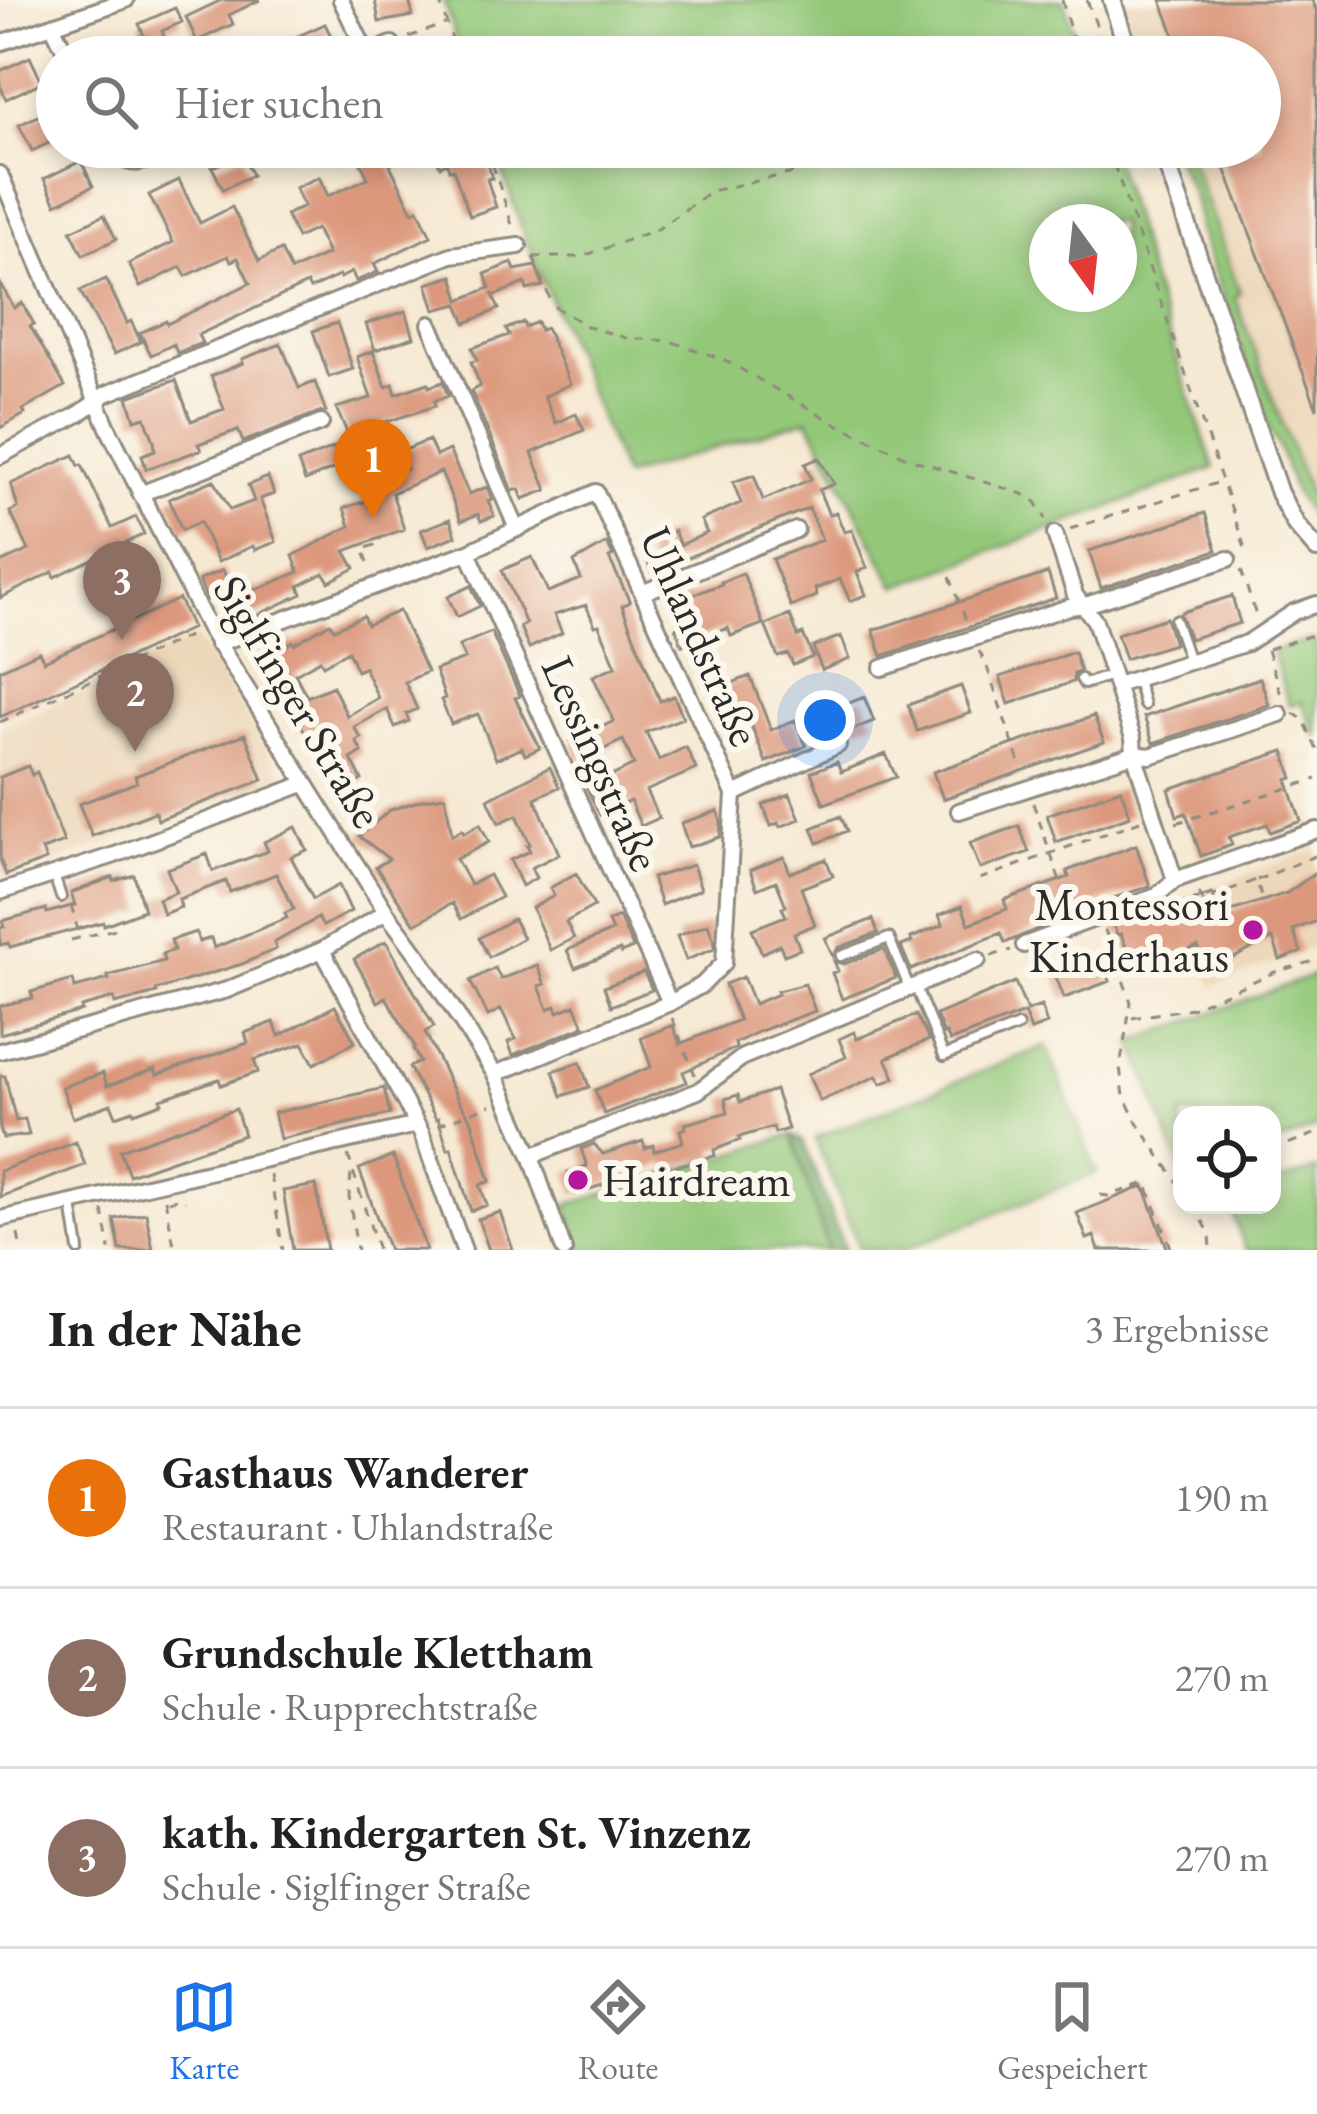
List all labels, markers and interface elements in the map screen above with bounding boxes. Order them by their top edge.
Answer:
search box [36,36,1281,168]
icon: search [78,69,144,135]
text: Hier suchen [174,73,384,131]
north arrow [1029,204,1137,312]
pin: 1 [334,419,412,518]
street label: Uhlandstraße [627,518,775,754]
pin: 3 [83,541,161,640]
street label: Siglfinger Straße [201,564,397,838]
street label: Lessingstraße [529,647,675,879]
pin: 2 [96,653,174,752]
your location [795,690,855,750]
place label: Montessori Kinderhaus [1029,875,1229,985]
marker: Montessori Kinderhaus [1240,917,1266,943]
map controls [1173,1106,1281,1214]
button: locate [1173,1106,1281,1214]
place label: Hairdream [602,1151,791,1209]
marker: Hairdream [565,1167,591,1193]
text: In der Nähe [48,1295,302,1361]
text: 3 Ergebnisse [1085,1303,1269,1354]
text: Gasthaus Wanderer [162,1443,528,1501]
text: 1 [77,1472,97,1523]
text: 190 m [1175,1472,1269,1523]
text: Restaurant · Uhlandstraße [162,1501,553,1552]
text: Grundschule Klettham [162,1623,594,1681]
text: 2 [77,1652,97,1703]
text: 270 m [1175,1652,1269,1703]
text: Schule · Rupprechtstraße [162,1681,538,1732]
text: kath. Kindergarten St. Vinzenz [162,1803,751,1861]
text: 3 [77,1832,97,1883]
text: 270 m [1175,1832,1269,1883]
text: Schule · Siglfinger Straße [162,1861,531,1912]
tab: Karte [169,1974,239,2089]
tab: Route [578,1974,659,2089]
tab: Gespeichert [997,1974,1148,2089]

